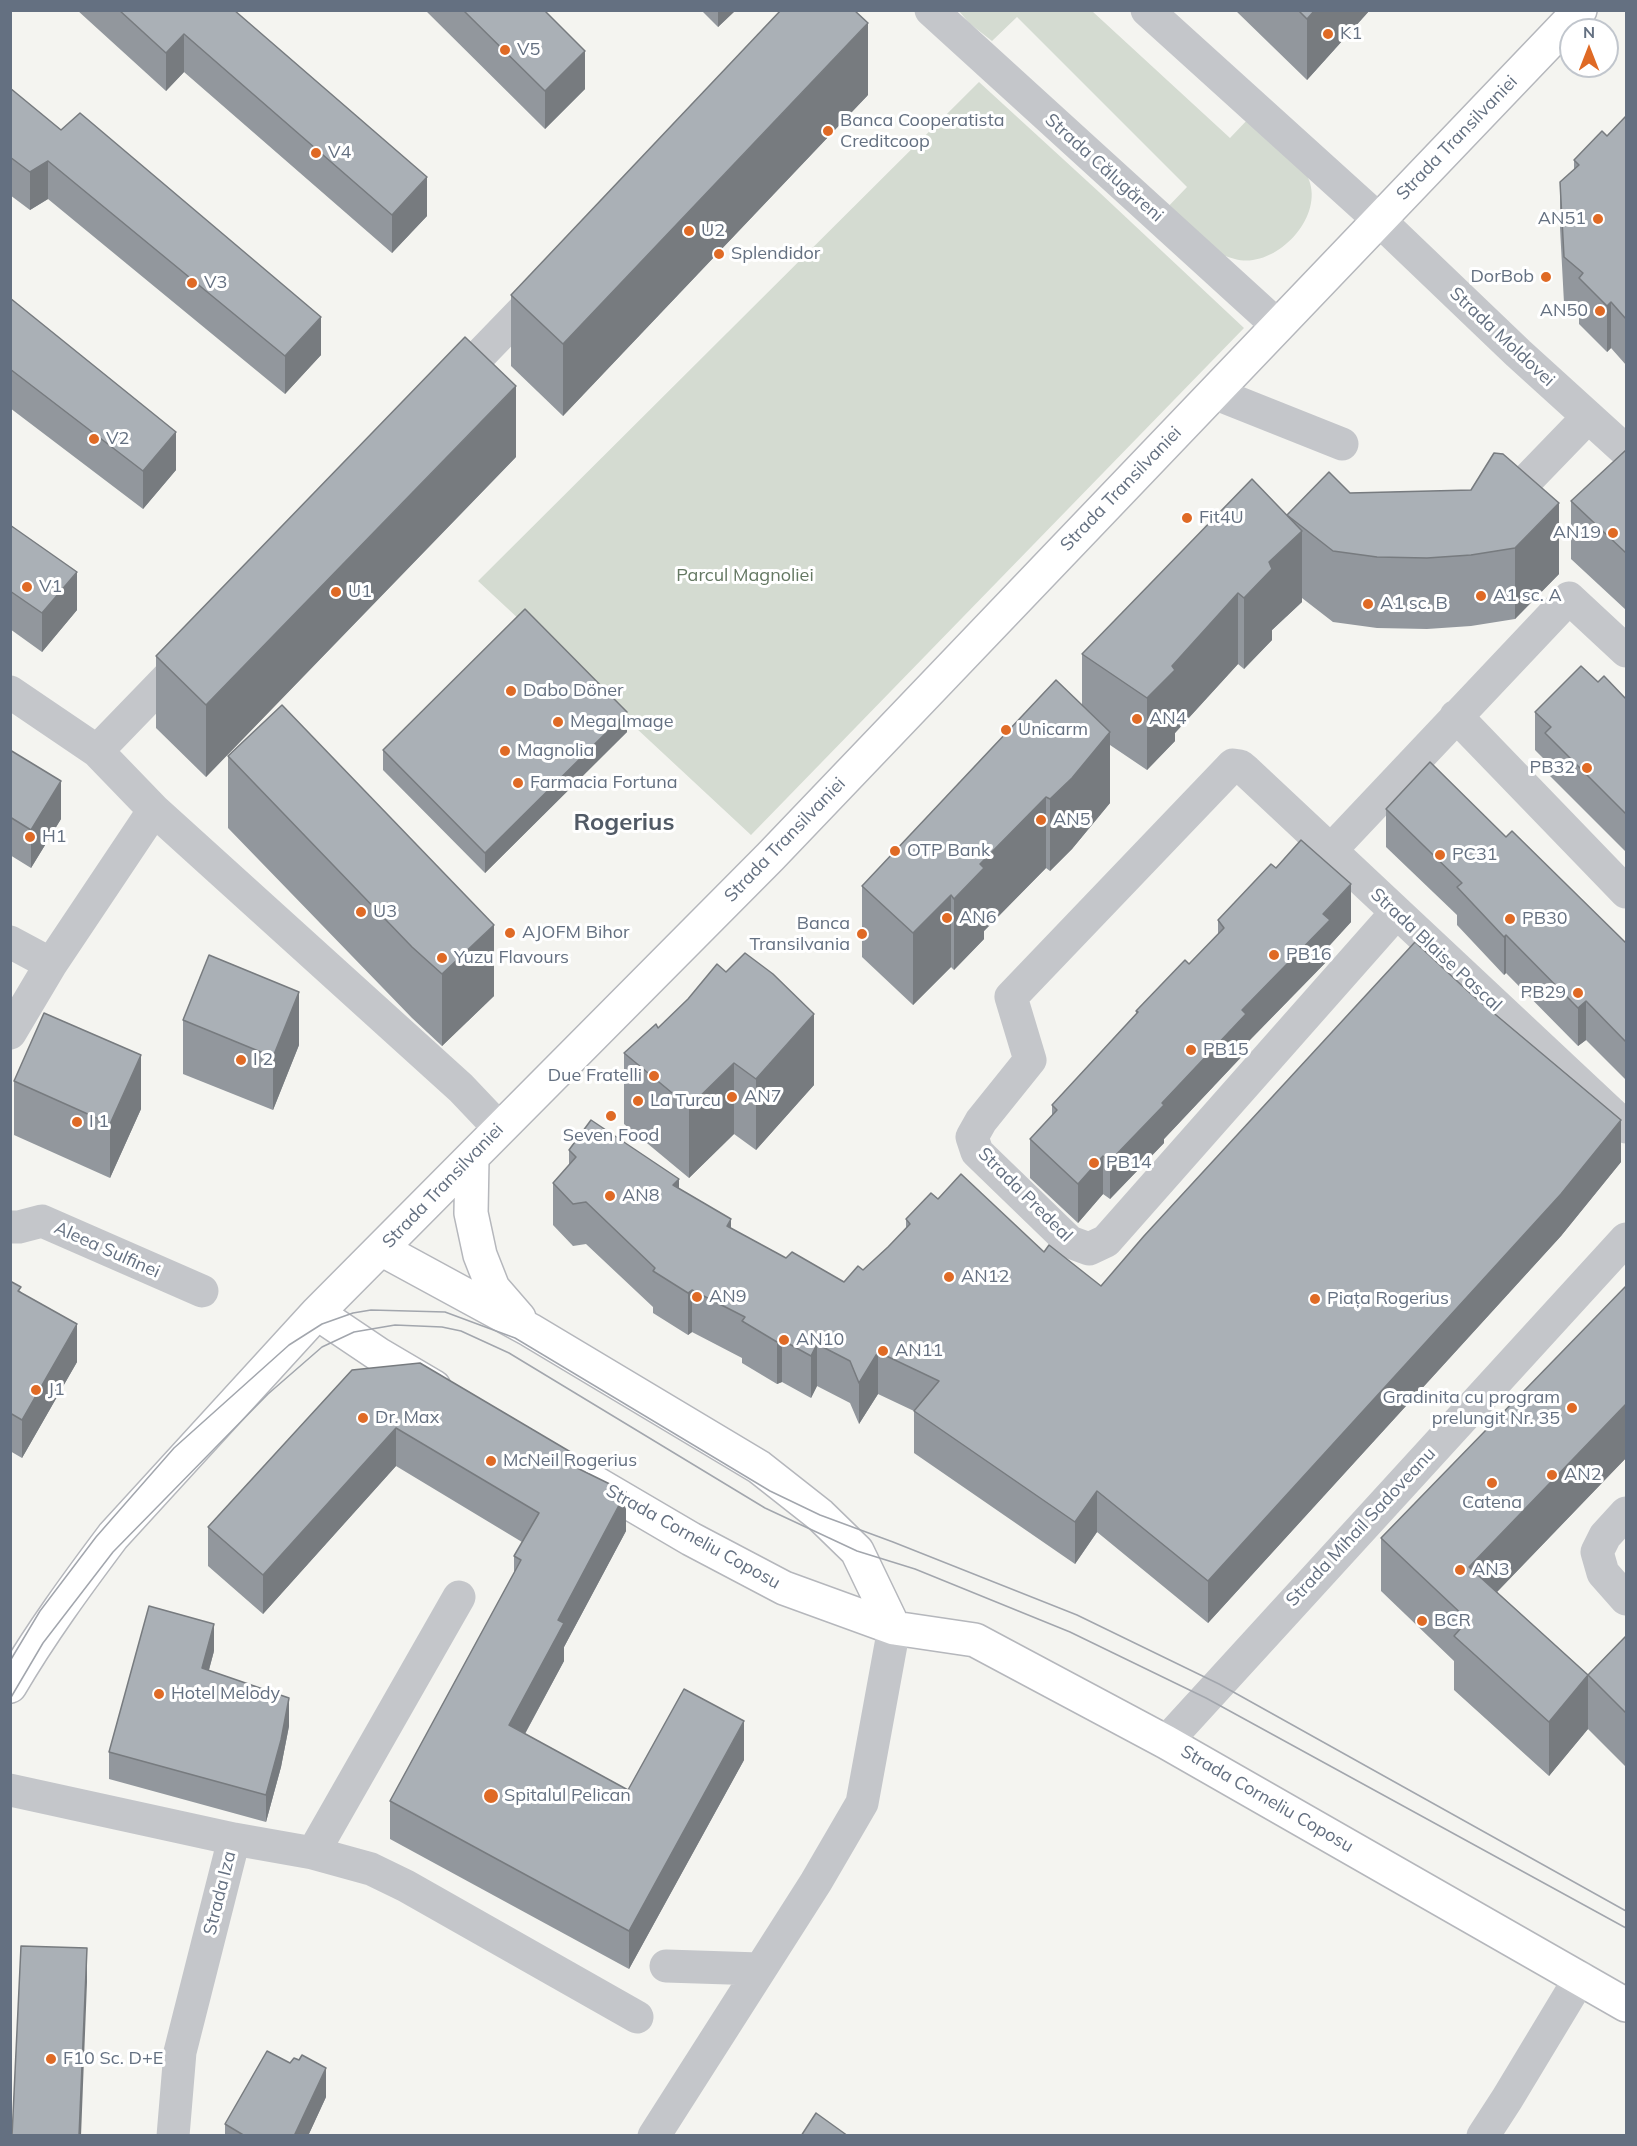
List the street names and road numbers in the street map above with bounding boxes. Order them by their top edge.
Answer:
street label: Strada Transilvaniei [1392,71,1522,205]
street label: Strada Călugăreni [1040,109,1168,227]
street label: Strada Moldovei [1445,283,1559,391]
street label: Strada Transilvaniei [1056,422,1186,556]
street label: Strada Transilvaniei [720,773,850,907]
street label: Strada Blaise Pascal [1366,884,1506,1016]
street label: Strada Transilvaniei [378,1119,508,1253]
street label: Strada Predeal [973,1143,1077,1247]
street label: Aleea Sulfinei [51,1217,163,1283]
street label: Strada Mihail Sadoveanu [1282,1443,1440,1611]
street label: Strada Corneliu Coposu [602,1480,784,1594]
street label: Strada Corneliu Coposu [1177,1741,1357,1857]
street label: Strada Iza [199,1849,241,1937]

